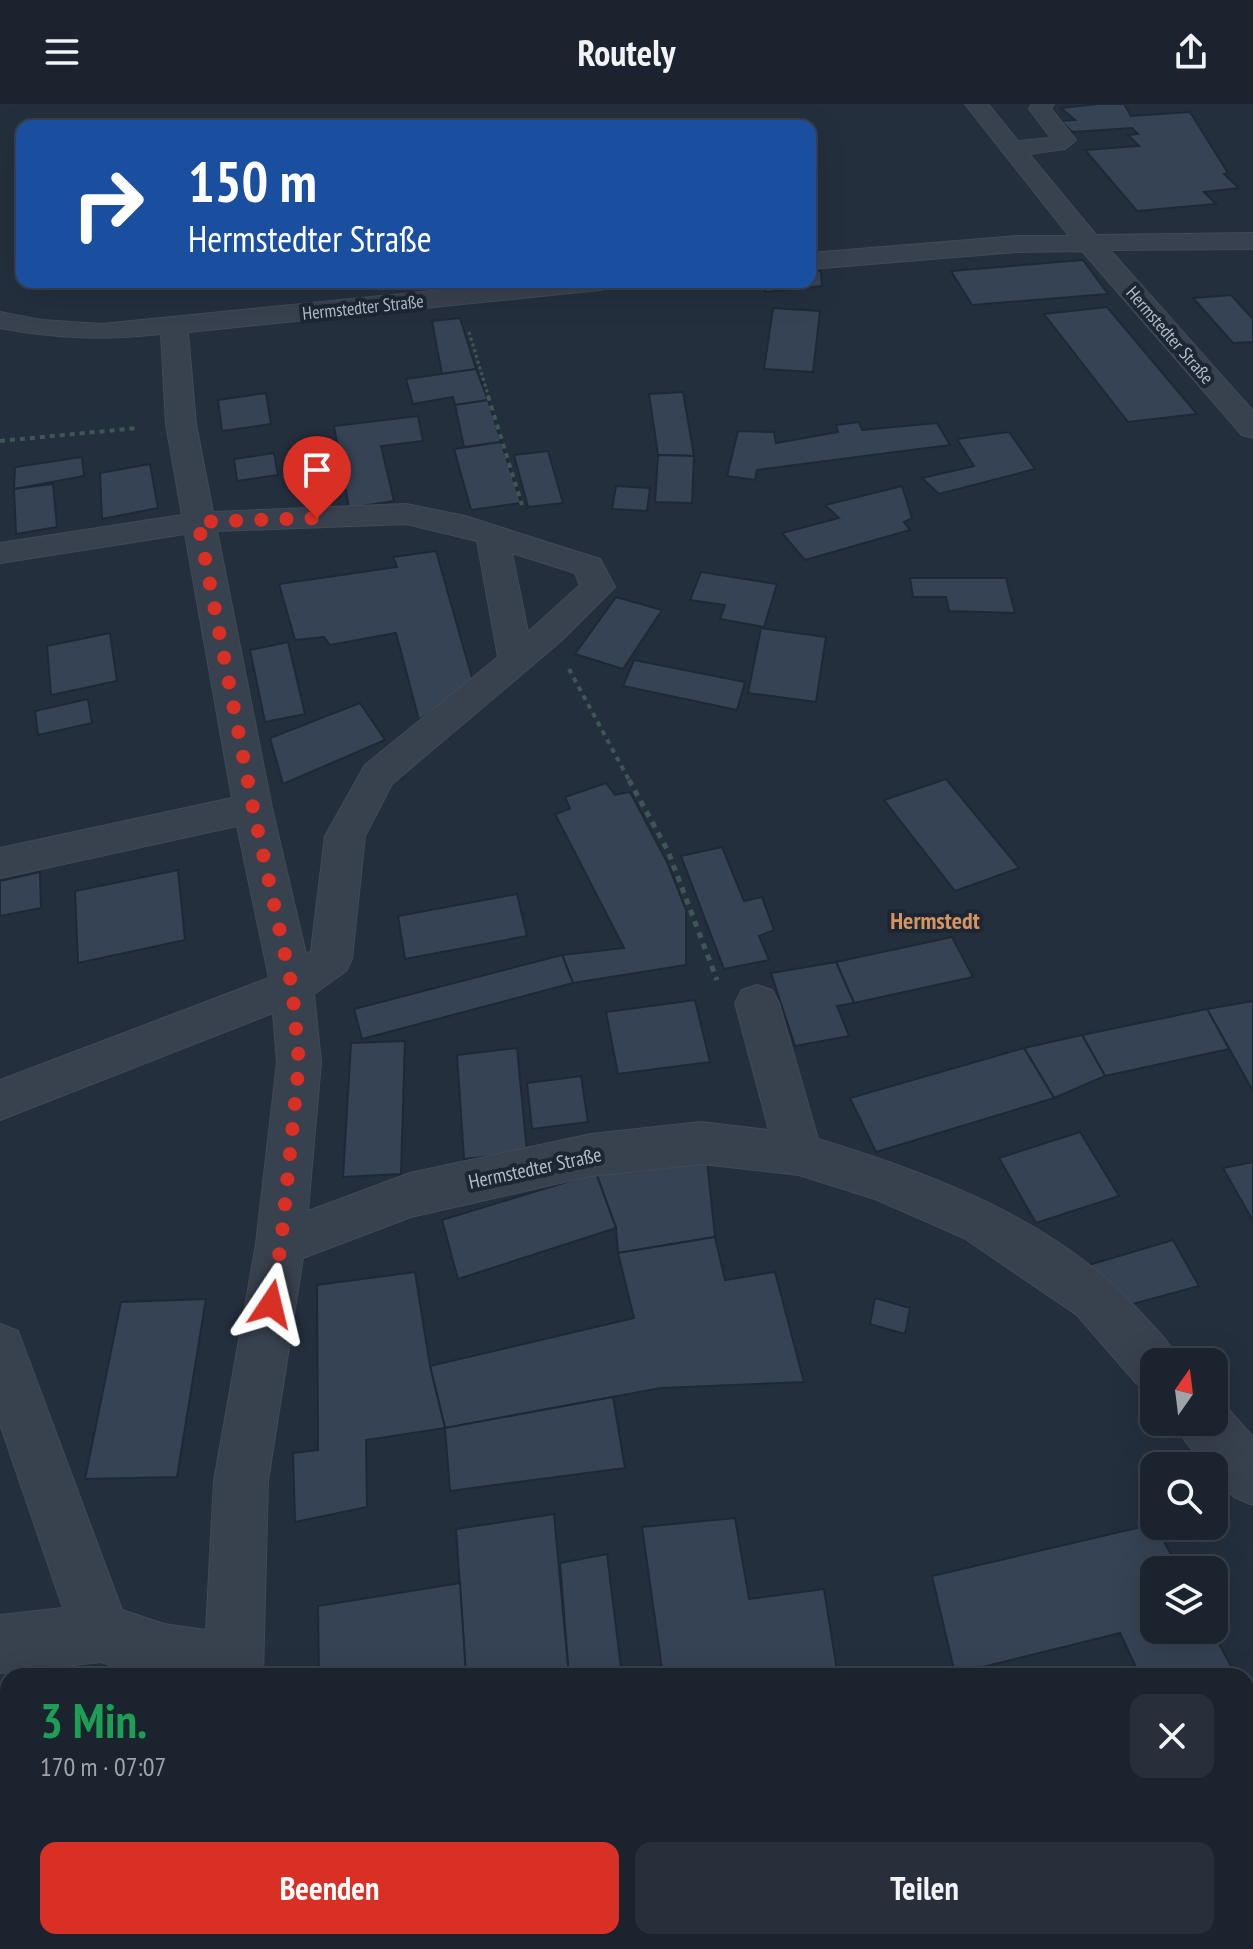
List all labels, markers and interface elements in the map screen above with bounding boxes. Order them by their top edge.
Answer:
text: Routely [578,29,675,76]
icon: menu [40,30,84,74]
icon: share [1169,30,1213,74]
text: 150 m [188,145,317,217]
icon: right [56,152,160,256]
text: Hermstedter Straße [188,215,432,262]
street label: Hermstedter Straße [1121,281,1219,389]
street label: Hermstedter Straße [301,289,425,325]
pin [283,436,351,518]
icon: arrive [295,448,339,492]
district label: Hermstedt [890,905,980,936]
street label: Hermstedter Straße [466,1141,604,1195]
position arrow [229,1262,313,1346]
north arrow [1140,1348,1228,1436]
map controls [1140,1348,1228,1644]
button: search [1140,1452,1228,1540]
button: layers [1140,1556,1228,1644]
text: 3 Min. [40,1689,147,1751]
button: close [1130,1694,1214,1778]
text: 170 m · 07:07 [40,1750,166,1783]
button: Beenden [40,1842,619,1934]
button: Teilen [635,1842,1214,1934]

